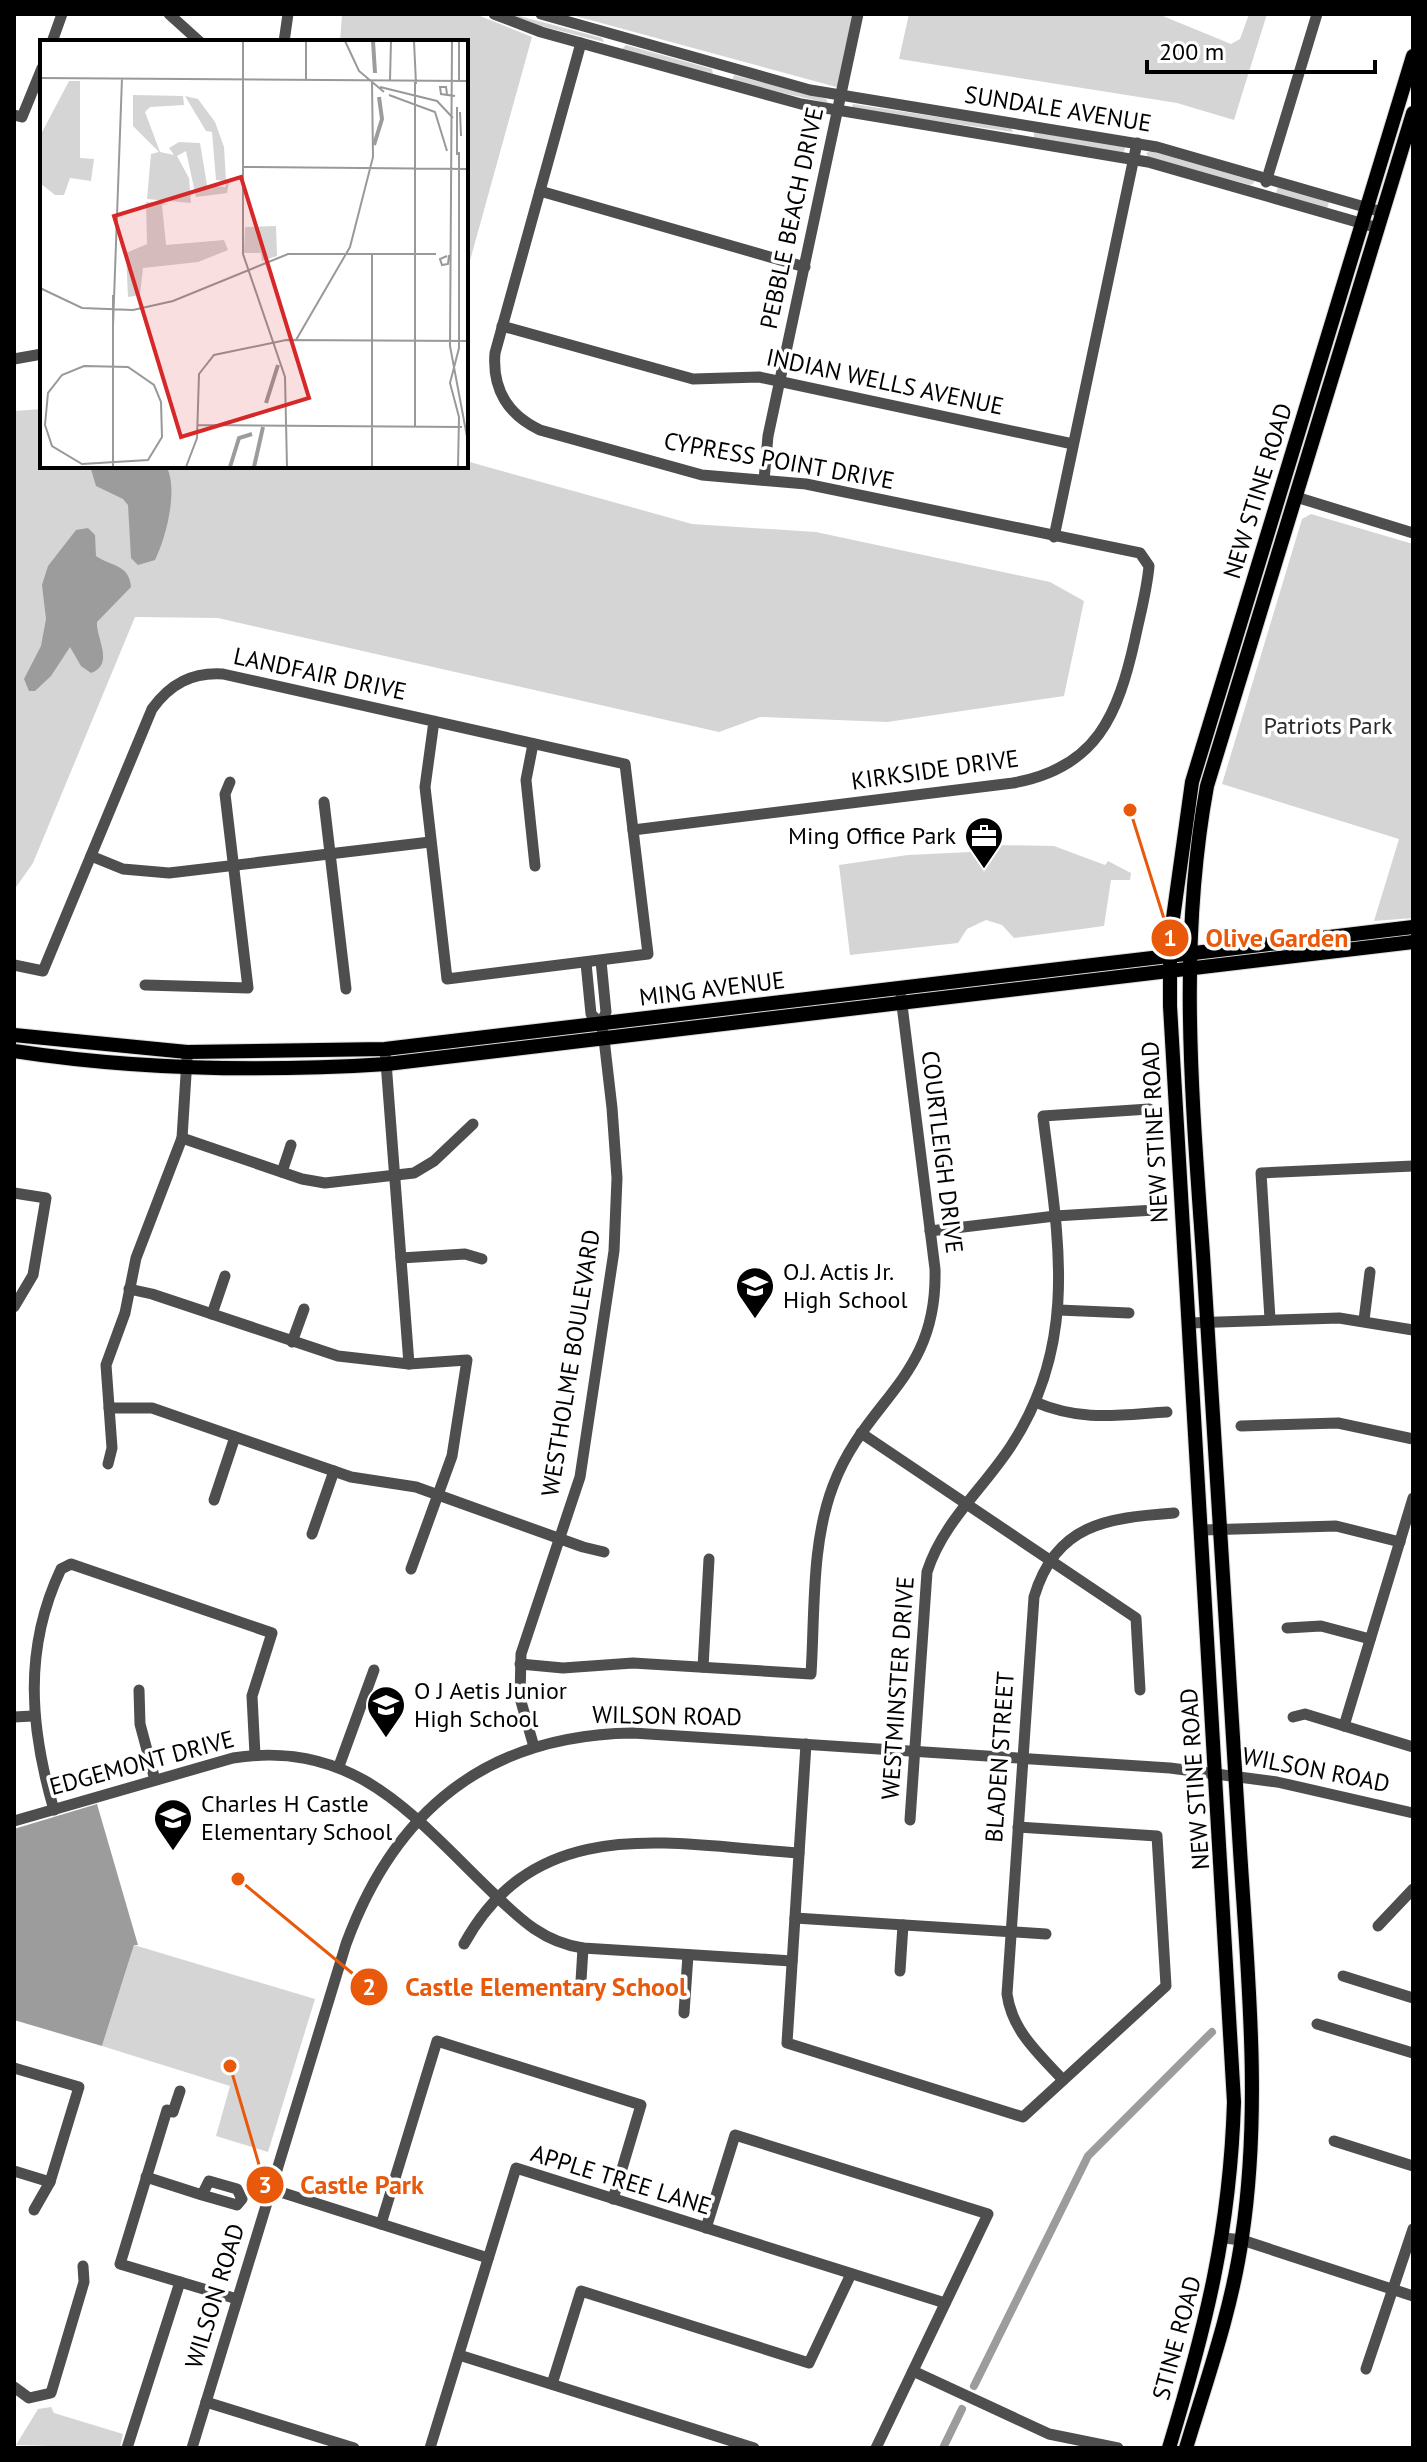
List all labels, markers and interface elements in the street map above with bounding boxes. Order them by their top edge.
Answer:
scale bar [1147,24,1375,74]
text: 200 m [1159,36,1224,67]
inset map [40,40,468,468]
street label: SUNDALE AVENUE [962,78,1154,139]
street label: PEBBLE BEACH DRIVE [753,104,830,332]
street label: INDIAN WELLS AVENUE [764,341,1007,422]
street label: NEW STINE ROAD [1216,399,1299,582]
street label: CYPRESS POINT DRIVE [661,425,897,496]
street label: LANDFAIR DRIVE [231,640,409,707]
park label: Patriots Park [1264,710,1393,741]
street label: KIRKSIDE DRIVE [849,742,1021,797]
office icon: Ming Office Park [963,815,1005,870]
place label: Ming Office Park [788,820,956,851]
callout: Olive Garden [1150,913,1365,963]
text: Olive Garden [1206,921,1348,954]
text: 1 [1163,922,1177,953]
street label: MING AVENUE [637,964,787,1013]
street label: NEW STINE ROAD [1134,1040,1175,1224]
street label: COURTLEIGH DRIVE [915,1049,970,1255]
street label: WESTHOLME BOULEVARD [534,1227,607,1499]
place label: O.J. Actis Jr. High School [783,1256,907,1315]
school or university icon: O.J. Actis Jr. High School [734,1265,776,1320]
street label: WESTMINSTER DRIVE [874,1575,921,1801]
street label: BLADEN STREET [978,1671,1021,1843]
place label: O J Aetis Junior High School [414,1675,567,1734]
school or university icon: O J Aetis Junior High School [365,1684,407,1739]
street label: NEW STINE ROAD [1173,1687,1216,1871]
street label: WILSON ROAD [592,1699,742,1732]
street label: EDGEMONT DRIVE [46,1723,238,1802]
street label: WILSON ROAD [1240,1740,1393,1799]
place label: Charles H Castle Elementary School [201,1788,392,1847]
school or university icon: Charles H Castle Elementary School [152,1797,194,1852]
callout: Castle Elementary School [349,1962,703,2012]
text: Castle Elementary School [405,1970,687,2003]
text: 2 [362,1971,376,2002]
street label: APPLE TREE LANE [527,2137,715,2222]
callout: Castle Park [245,2160,440,2210]
text: Castle Park [300,2168,424,2201]
text: 3 [258,2169,272,2200]
street label: WILSON ROAD [178,2220,251,2372]
street label: STINE ROAD [1145,2272,1208,2403]

